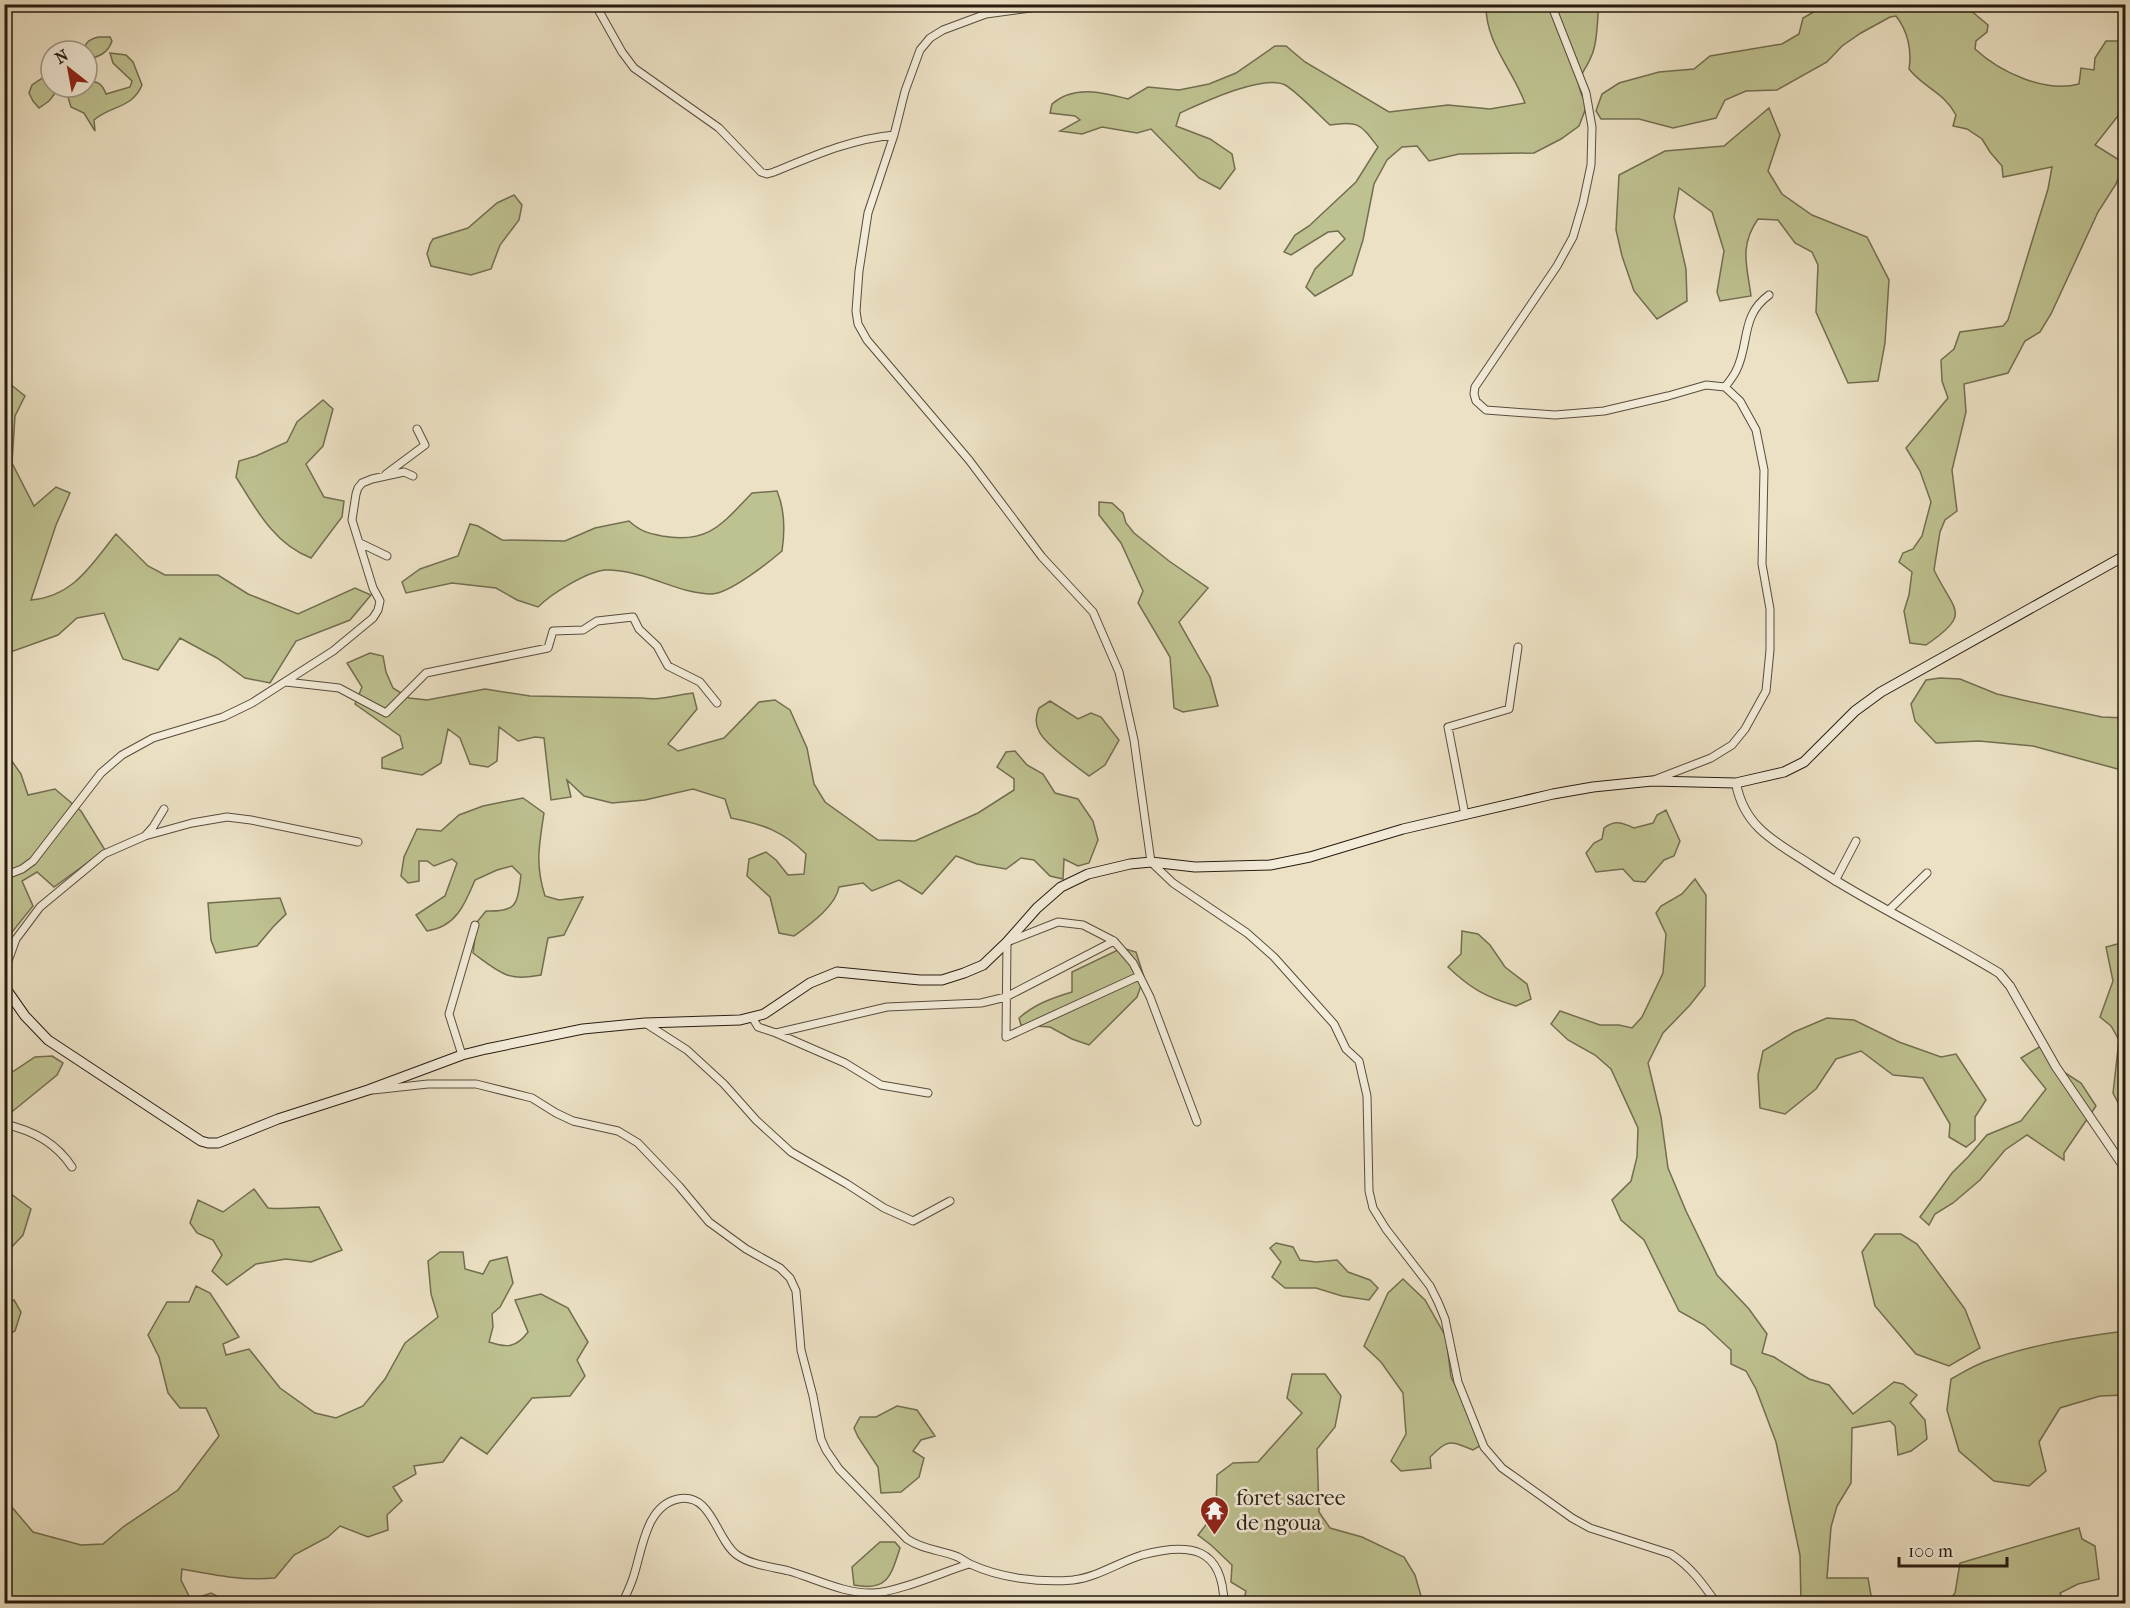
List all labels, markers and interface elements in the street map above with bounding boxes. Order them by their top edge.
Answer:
north arrow [39,39,99,99]
text: N [51,45,72,68]
place label: foret sacree de ngoua [1236,1485,1346,1536]
temple icon: foret sacree de ngoua [1199,1494,1231,1536]
scale bar [1899,1530,2007,1568]
text: 100 m [1908,1541,1953,1562]

